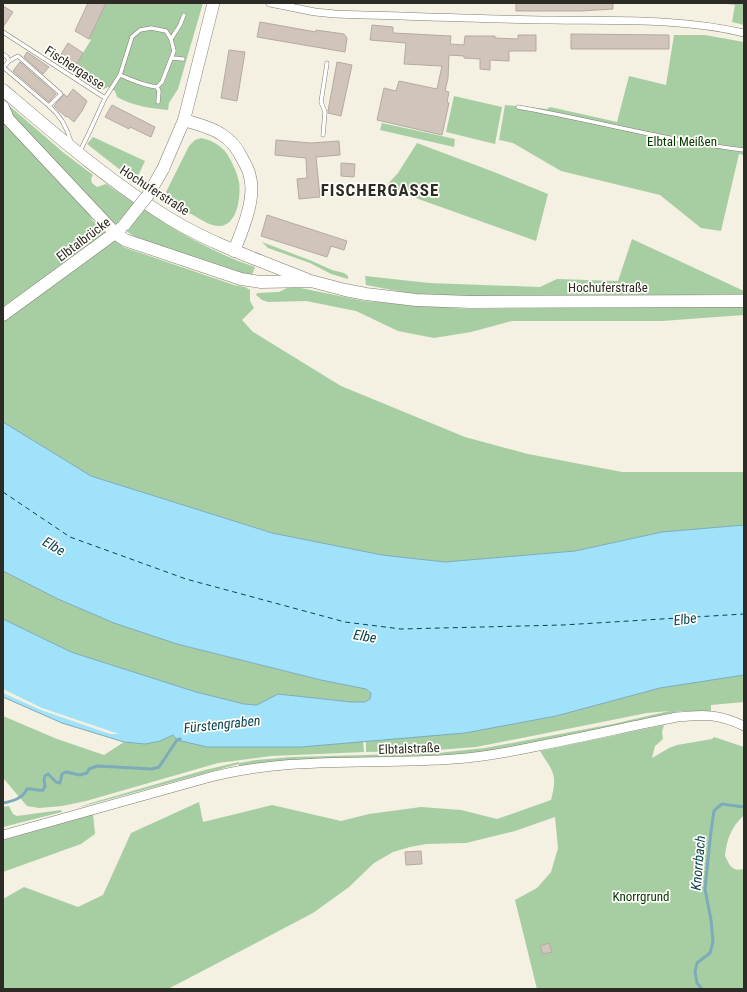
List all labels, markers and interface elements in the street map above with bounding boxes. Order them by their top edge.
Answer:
street label: Fischergasse [42,43,107,92]
park label: Elbtal Meißen [647,134,717,149]
street label: Hochuferstraße [117,162,192,218]
district label: FISCHERGASSE [321,180,439,200]
street label: Elbtalbrücke [53,214,113,264]
street label: Hochuferstraße [568,280,648,295]
water label: Elbe [40,533,68,559]
water label: Elbe [673,609,697,629]
water label: Elbe [352,626,378,646]
water label: Fürstengraben [183,712,261,736]
street label: Elbtalstraße [378,740,440,757]
water label: Knorrbach [688,835,708,891]
park label: Knorrgrund [613,889,669,904]

